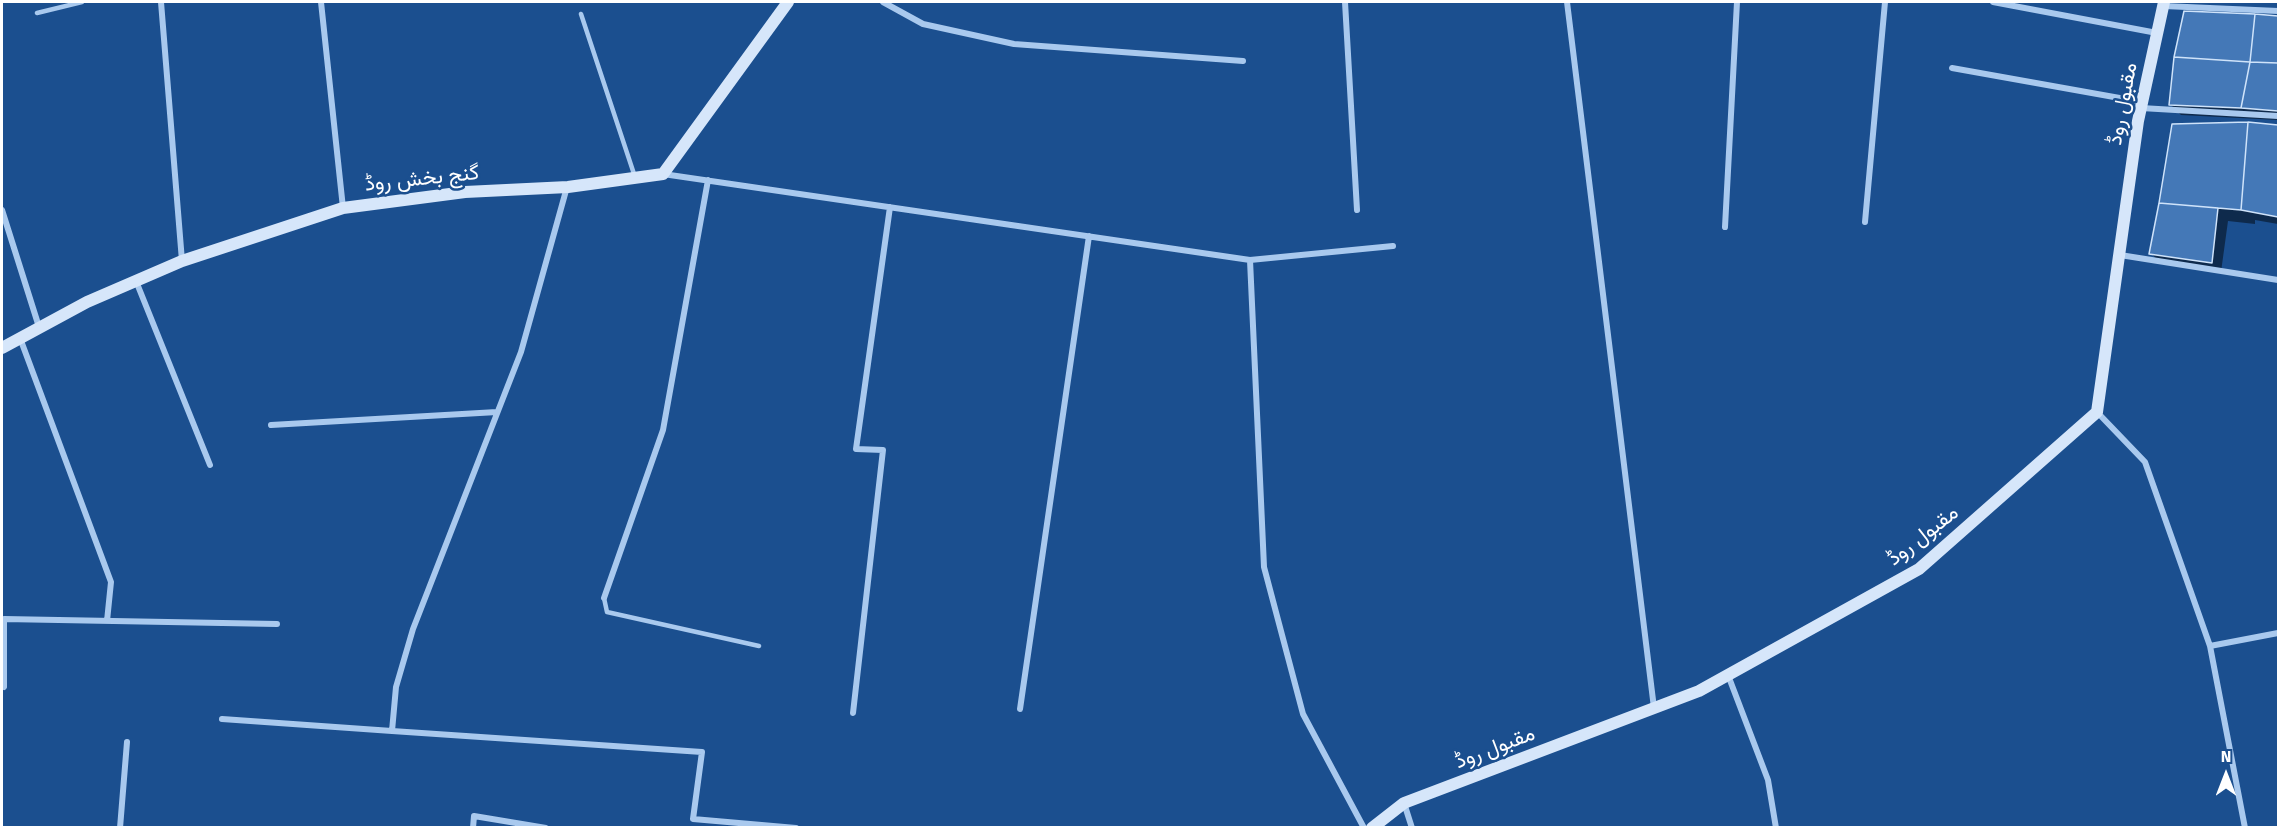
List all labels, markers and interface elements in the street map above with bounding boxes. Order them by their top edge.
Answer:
street label: مقبول روڈ [2103,61,2143,147]
street label: گنج بخش روڈ [364,160,480,198]
street label: مقبول روڈ [1882,500,1964,572]
street label: مقبول روڈ [1451,721,1539,775]
north arrow [2196,745,2256,805]
text: N [2221,747,2231,766]

